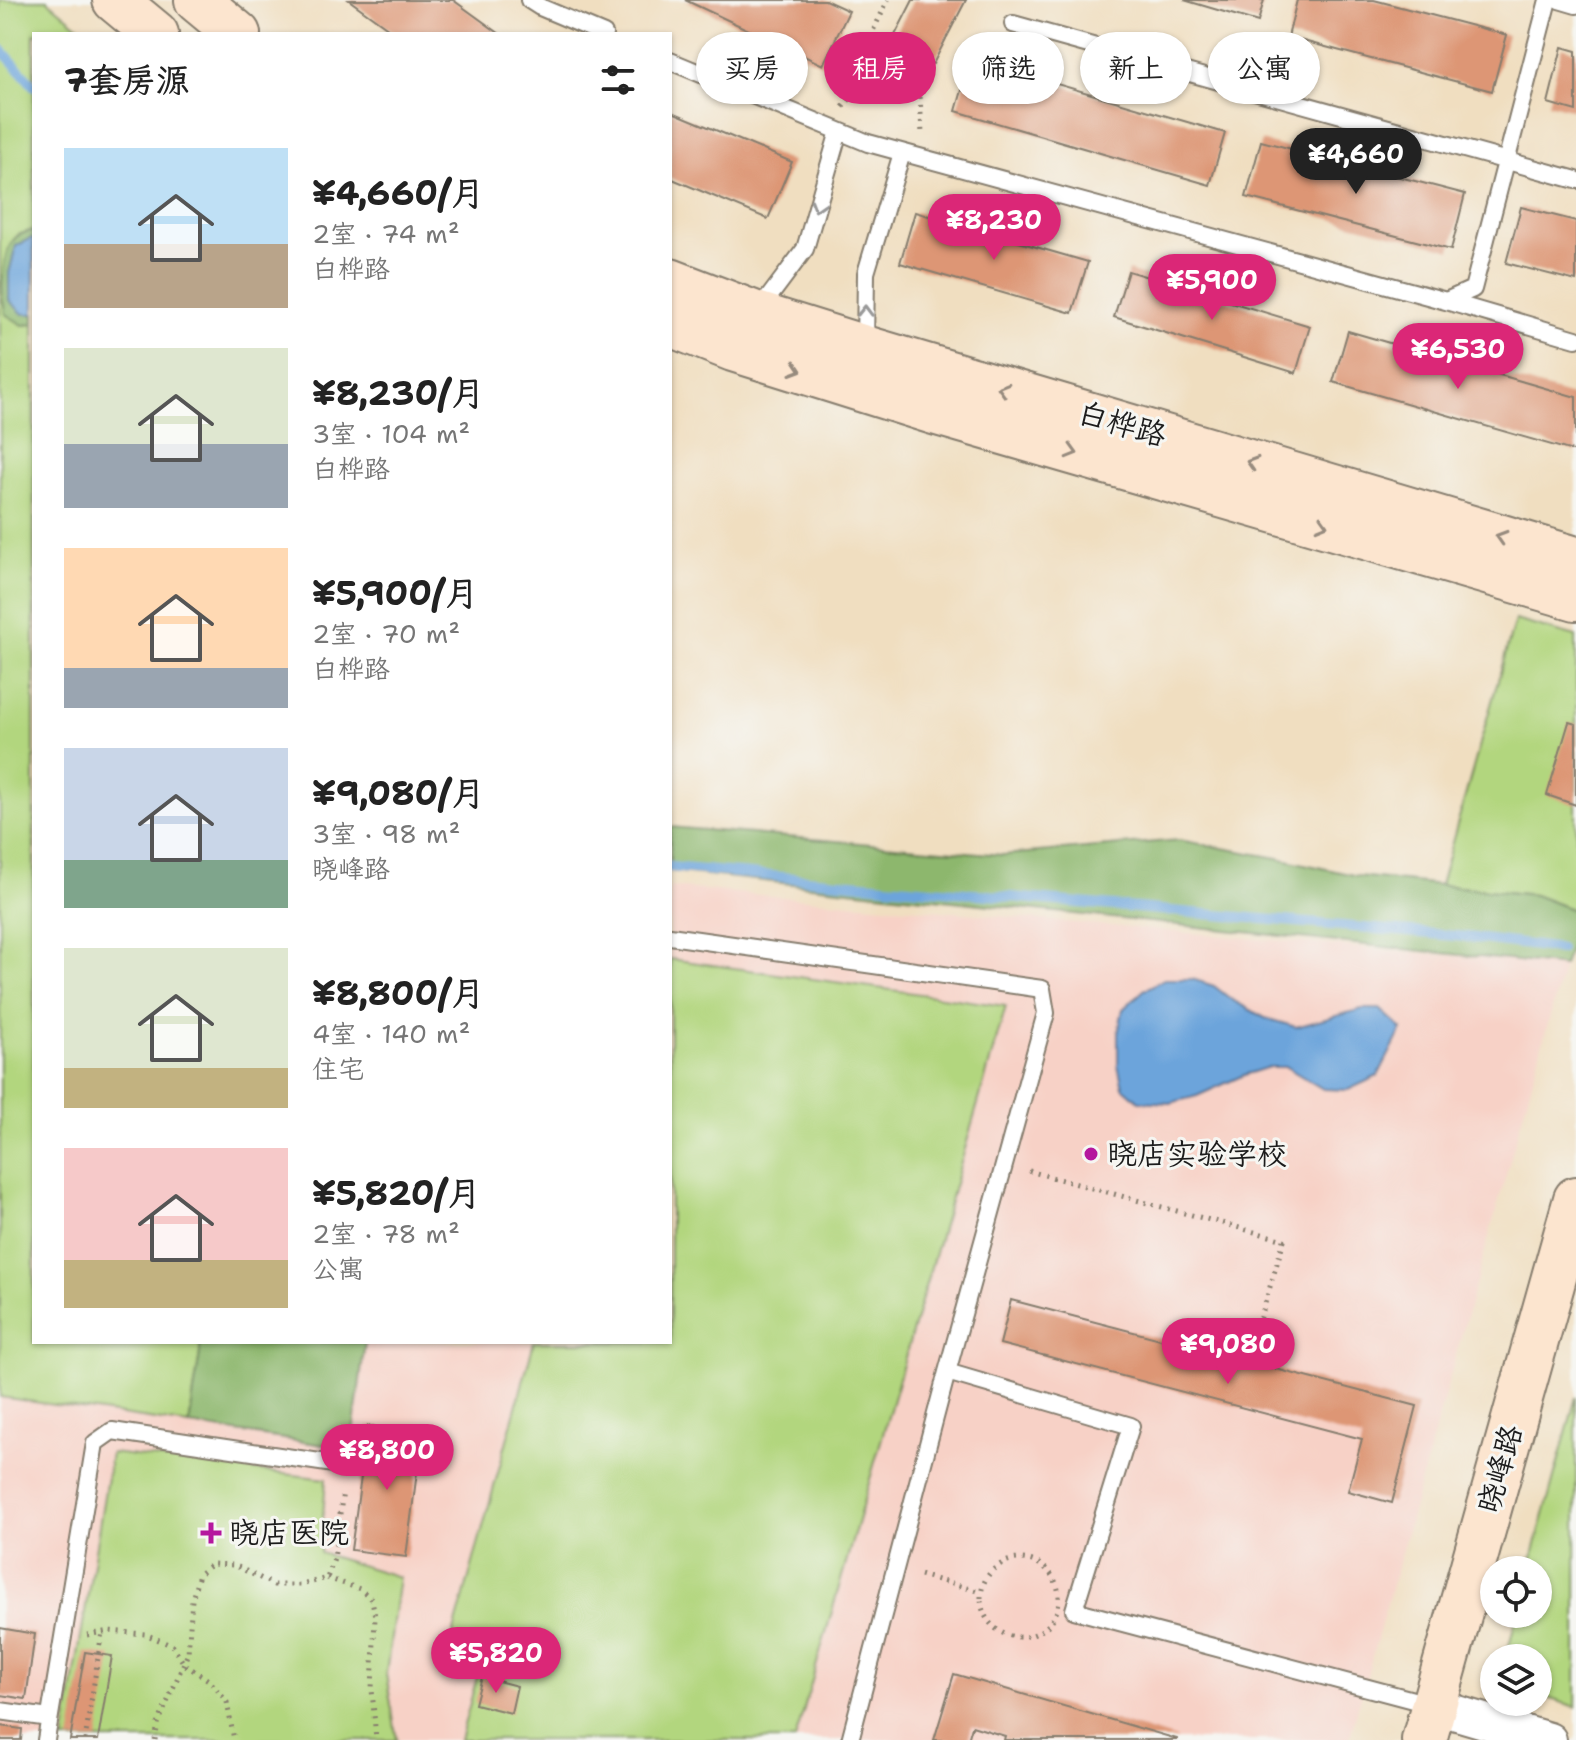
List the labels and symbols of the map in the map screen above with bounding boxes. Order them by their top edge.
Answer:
pin: ¥4,660 [1291,128,1421,196]
pin: ¥8,230 [929,194,1059,262]
one-way arrow [810,199,826,212]
pin: ¥5,900 [1147,254,1277,322]
one-way arrow [856,304,874,317]
pin: ¥6,530 [1393,323,1523,391]
one-way arrow [789,360,802,376]
one-way arrow [996,382,1010,398]
street label: 白桦路 [1073,391,1171,456]
one-way arrow [1064,443,1078,459]
one-way arrow [1246,456,1259,472]
one-way arrow [1314,515,1328,531]
one-way arrow [1495,530,1509,546]
place label: 晓店实验学校 [1107,1133,1287,1174]
marker: 晓店实验学校 [1082,1145,1100,1163]
pin: ¥9,080 [1163,1318,1293,1386]
street label: 晓峰路 [1467,1420,1532,1518]
pin: ¥8,800 [322,1424,452,1492]
place label: 晓店医院 [229,1512,349,1553]
marker: 晓店医院 [200,1522,222,1544]
pin: ¥5,820 [431,1627,561,1695]

